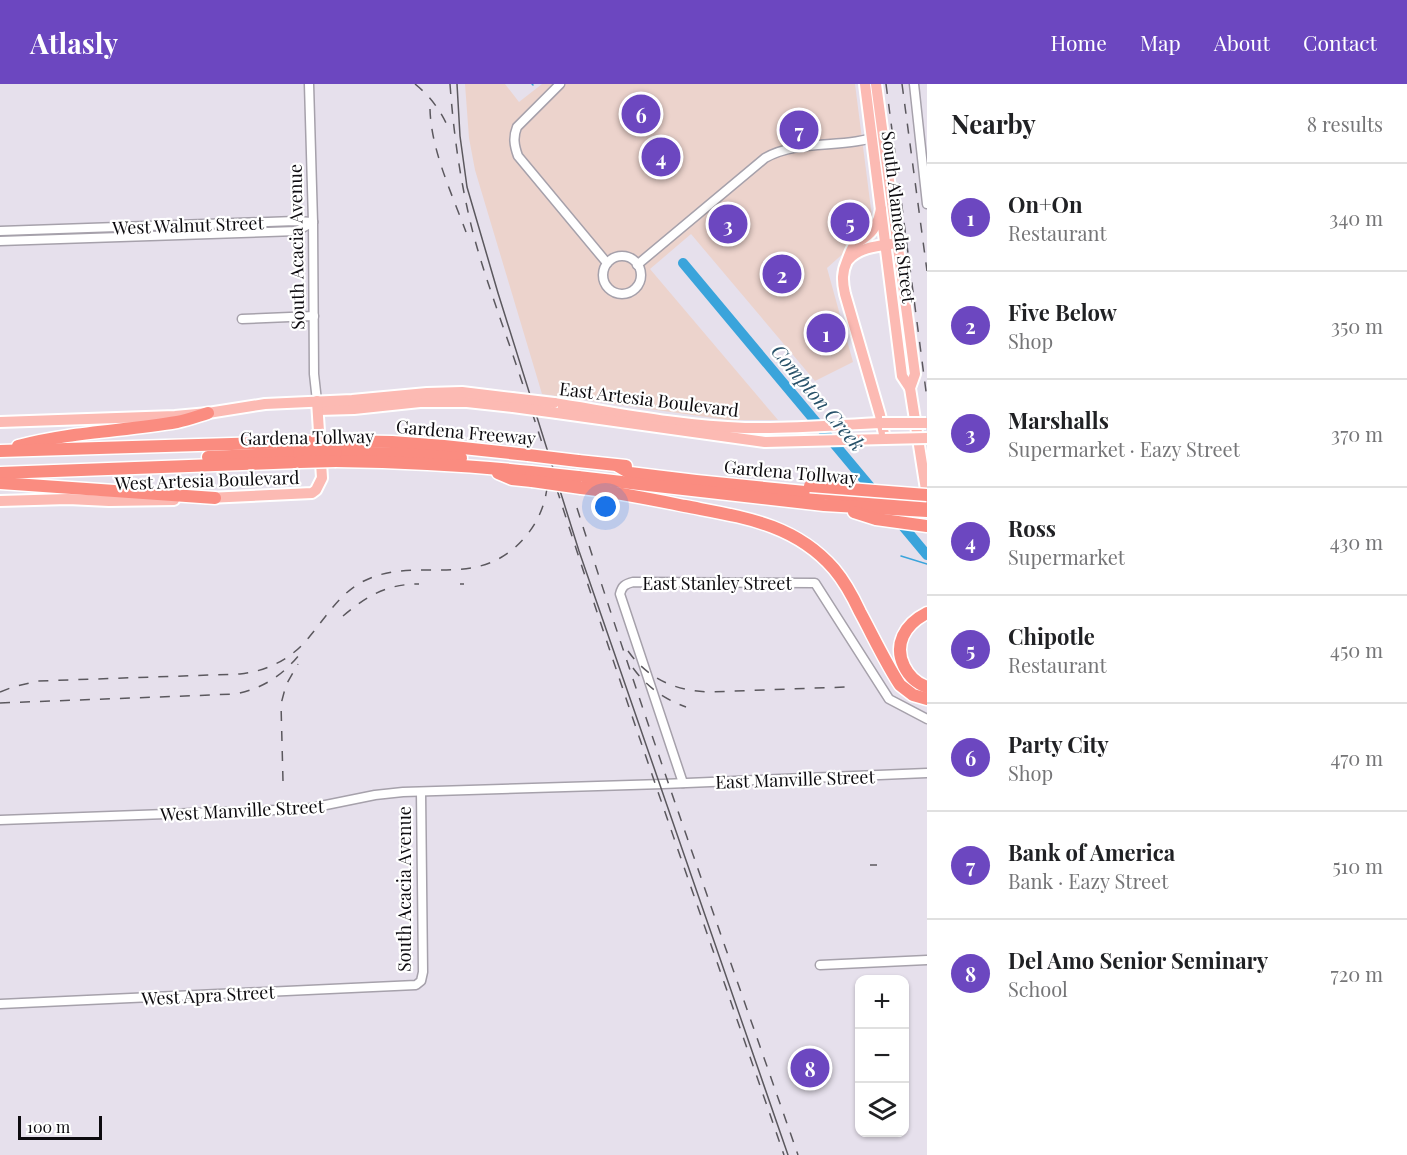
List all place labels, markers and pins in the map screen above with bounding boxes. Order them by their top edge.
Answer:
pin: 6 [622,92,660,136]
pin: 7 [780,108,818,152]
pin: 4 [642,134,680,180]
pin: 5 [830,200,870,244]
pin: 3 [708,202,748,246]
pin: 2 [762,252,802,297]
pin: 1 [806,310,846,356]
pin: 8 [790,1046,830,1090]

